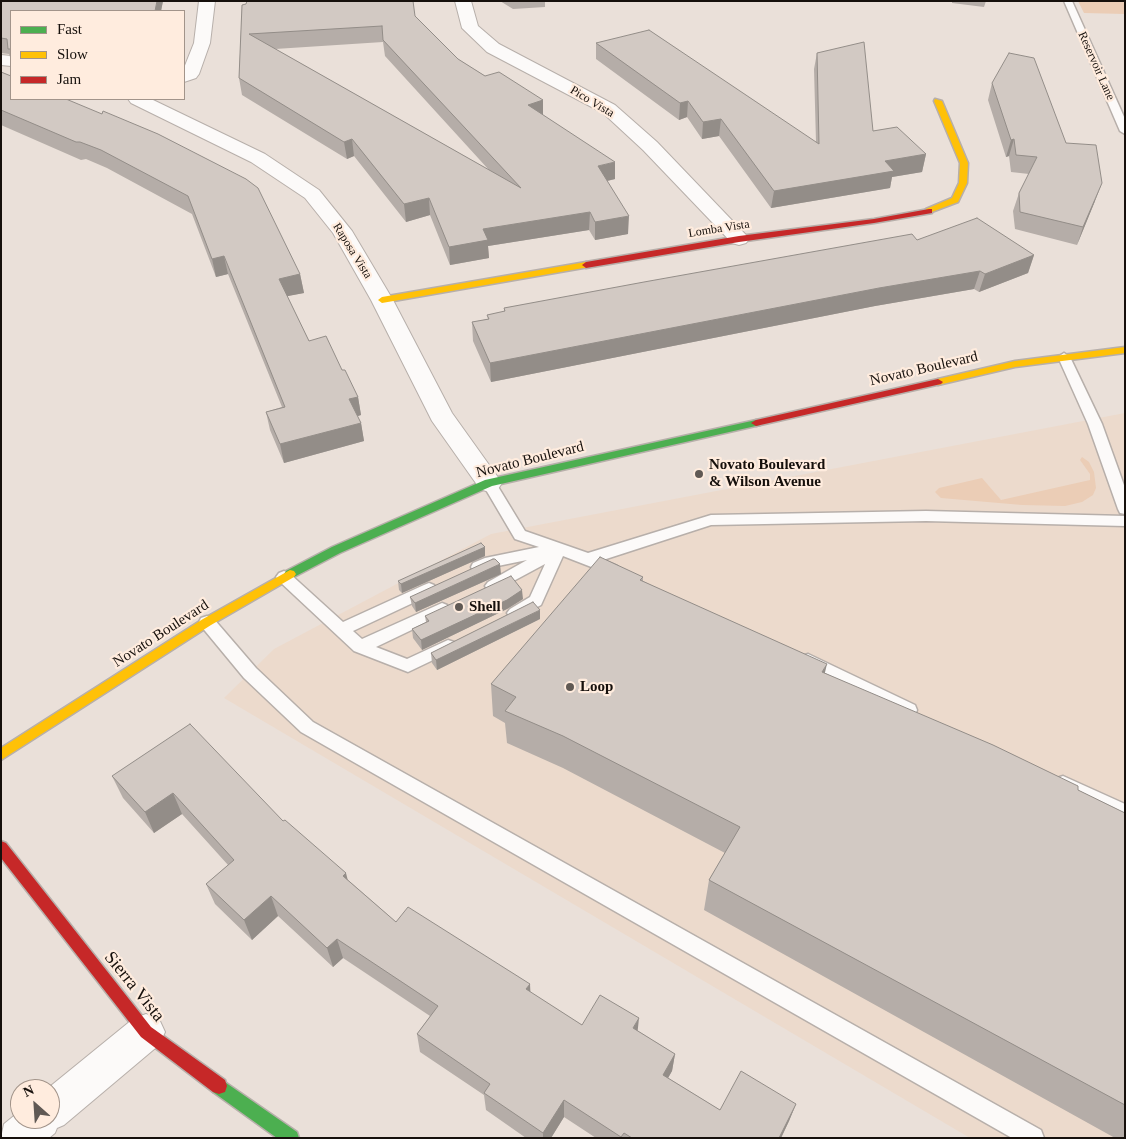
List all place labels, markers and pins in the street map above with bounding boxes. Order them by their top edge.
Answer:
place label: Novato Boulevard & Wilson Avenue [709,456,825,491]
marker: Novato Boulevard & Wilson Avenue [693,468,705,480]
place label: Shell [469,598,501,616]
marker: Shell [453,601,465,613]
place label: Loop [580,678,613,696]
marker: Loop [564,681,576,693]

